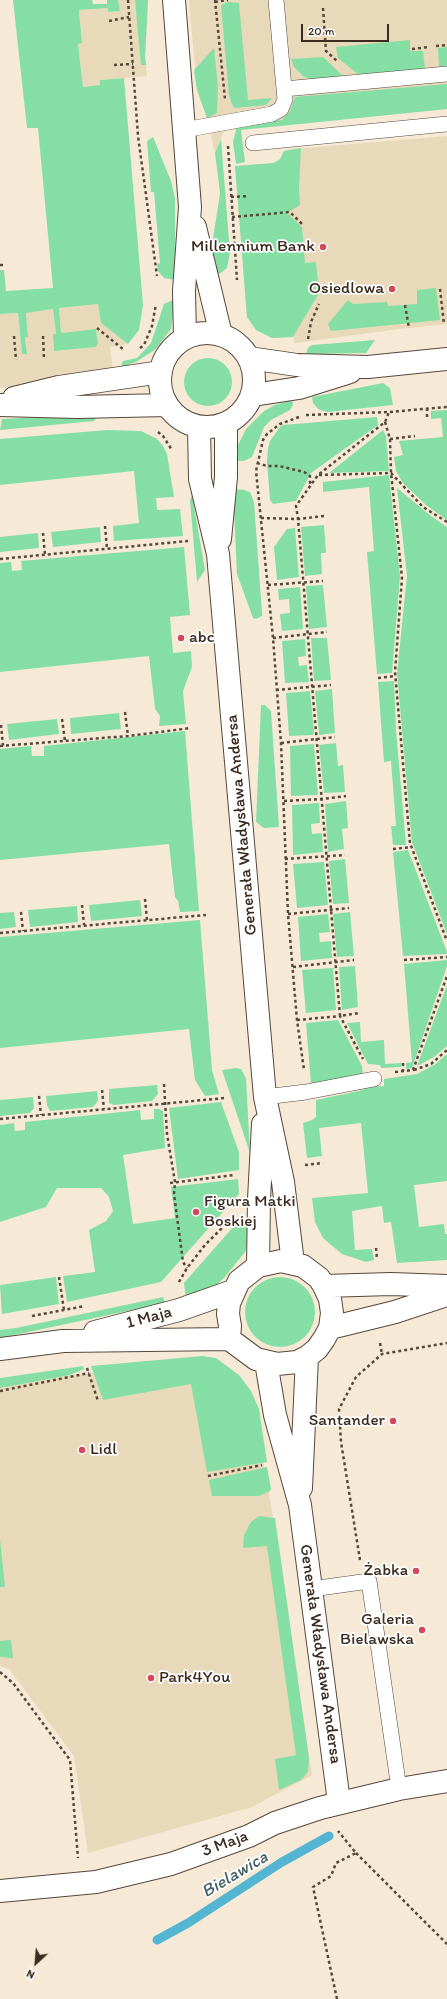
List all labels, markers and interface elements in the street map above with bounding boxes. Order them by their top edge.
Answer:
scale bar [303,16,391,42]
text: 20 m [308,24,335,38]
place label: Millennium Bank [191,237,315,257]
marker: Millennium Bank [318,242,328,252]
place label: Osiedlowa [309,279,384,299]
marker: Osiedlowa [387,284,397,294]
place label: abc [189,628,214,648]
marker: abc [176,633,186,643]
street label: Generała Władysława Andersa [222,714,262,936]
place label: Figura Matki Boskiej [204,1192,296,1232]
marker: Figura Matki Boskiej [191,1207,201,1217]
street label: 1 Maja [124,1302,174,1334]
place label: Santander [309,1411,385,1431]
marker: Santander [388,1416,398,1426]
place label: Lidl [90,1440,117,1460]
marker: Lidl [77,1445,87,1455]
street label: Generała Władysława Andersa [294,1543,346,1765]
place label: Żabka [364,1561,408,1581]
marker: Żabka [411,1566,421,1576]
place label: Galeria Bielawska [340,1610,414,1650]
marker: Galeria Bielawska [417,1625,427,1635]
place label: Park4You [159,1668,230,1688]
marker: Park4You [146,1673,156,1683]
street label: 3 Maja [199,1826,251,1862]
water label: Bielawica [198,1847,272,1903]
north arrow [16,1943,56,1983]
text: N [24,1967,37,1982]

